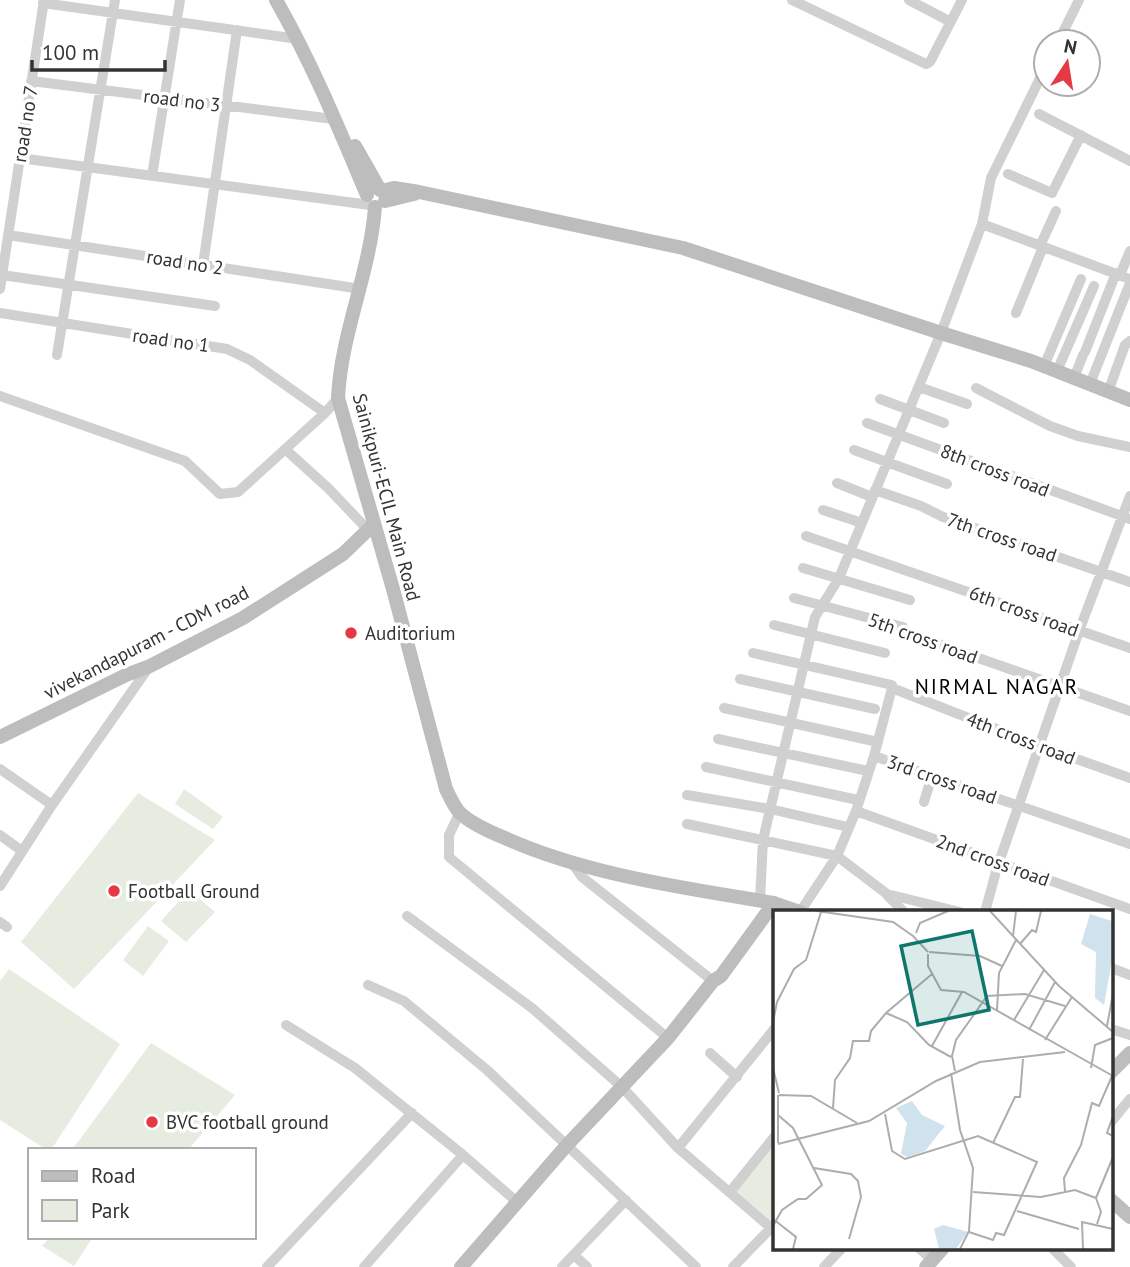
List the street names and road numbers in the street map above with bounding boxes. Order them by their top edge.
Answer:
street label: road no 3 [142,83,222,117]
street label: road no 7 [7,84,43,164]
street label: road no 2 [145,244,225,280]
street label: road no 1 [131,323,211,357]
street label: Sainikpuri-ECIL Main Road [348,391,426,603]
street label: 8th cross road [937,438,1053,502]
street label: 7th cross road [944,507,1060,567]
street label: vivekandapuram - CDM road [39,580,253,704]
street label: 6th cross road [966,580,1082,642]
street label: 5th cross road [865,607,981,669]
street label: 4th cross road [963,706,1079,770]
street label: 3rd cross road [884,749,1000,809]
street label: 2nd cross road [933,828,1053,892]

